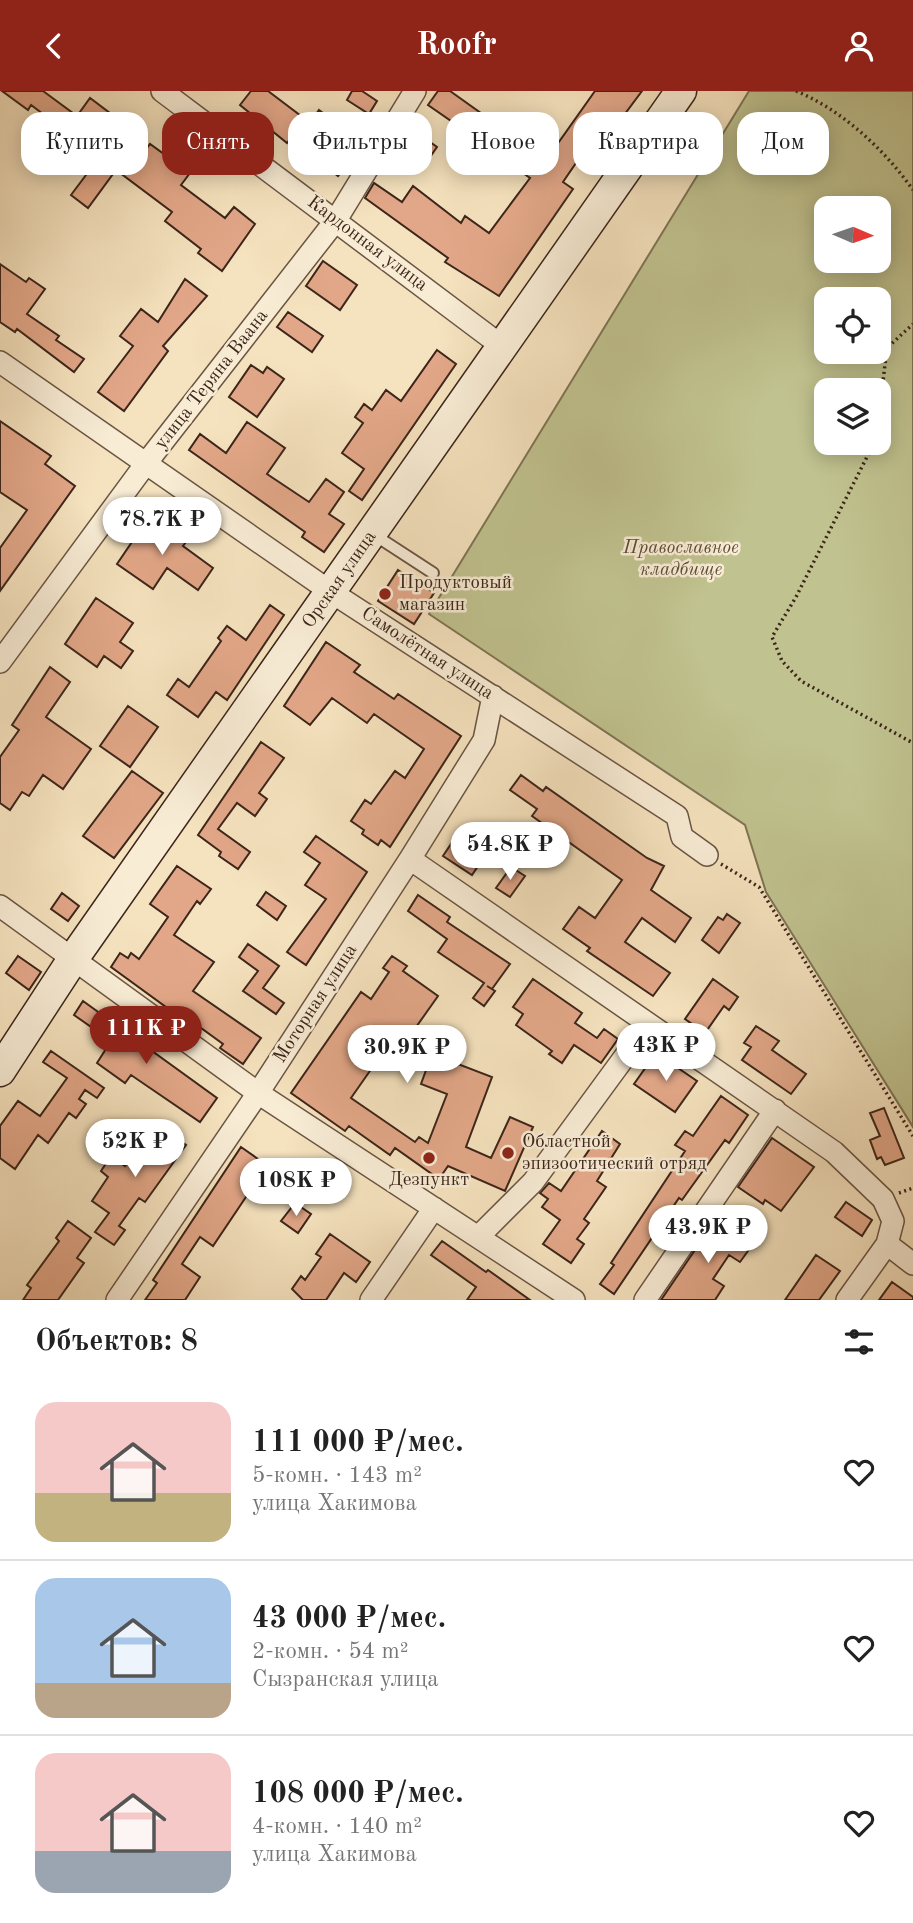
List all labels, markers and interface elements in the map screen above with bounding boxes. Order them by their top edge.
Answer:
icon: back [35,27,73,65]
icon: person [840,27,878,65]
text: Roofr [416,30,497,62]
chip: Купить [21,112,148,175]
chip: Снять [162,112,274,175]
chip: Фильтры [288,112,432,175]
chip: Новое [446,112,559,175]
chip: Квартира [573,112,723,175]
chip: Дом [737,112,829,175]
street label: Кардонная улица [303,193,431,296]
north arrow [814,196,891,273]
map controls [814,196,891,455]
button: locate [814,287,891,364]
street label: улица Теряна Ваана [152,306,273,453]
button: layers [814,378,891,455]
pin: 78.7K ₽ [97,497,227,557]
text: 78.7K ₽ [119,508,205,531]
street label: Орская улица [299,527,381,632]
park label: Православное кладбище [622,539,739,580]
place label: Продуктовый магазин [399,574,512,615]
marker: Продуктовый магазин [377,586,393,602]
street label: Самолётная улица [358,604,497,704]
pin: 54.8K ₽ [445,823,575,882]
text: 54.8K ₽ [467,833,553,856]
street label: Моторная улица [271,941,362,1067]
pin: 111K ₽ [89,1007,203,1066]
text: 111K ₽ [106,1017,186,1040]
pin: 43K ₽ [617,1023,715,1083]
pin: 30.9K ₽ [342,1025,472,1085]
text: 43K ₽ [633,1034,699,1057]
text: 30.9K ₽ [364,1036,450,1059]
pin: 52K ₽ [86,1119,184,1179]
text: 52K ₽ [102,1130,168,1153]
place label: Областной эпизоотический отряд [522,1133,707,1174]
marker: Областной эпизоотический отряд [500,1145,516,1161]
marker: Дезпункт [421,1150,437,1166]
pin: 108K ₽ [239,1159,353,1218]
text: 108K ₽ [256,1169,336,1192]
place label: Дезпункт [389,1171,469,1190]
pin: 43.9K ₽ [643,1205,773,1265]
text: 43.9K ₽ [665,1216,751,1239]
icon: filters [840,1323,878,1361]
text: Объектов: 8 [35,1327,198,1357]
text: 111 000 ₽/мес. [252,1428,464,1458]
icon: home [91,1430,175,1514]
icon: heart [840,1453,878,1491]
text: 5-комн. · 143 m² [252,1464,422,1487]
text: улица Хакимова [252,1492,417,1515]
text: 43 000 ₽/мес. [252,1604,446,1634]
icon: home [91,1606,175,1690]
icon: heart [840,1629,878,1667]
text: 2-комн. · 54 m² [252,1640,409,1663]
text: Сызранская улица [252,1668,439,1691]
text: 108 000 ₽/мес. [252,1779,464,1809]
icon: home [91,1781,175,1865]
icon: heart [840,1804,878,1842]
text: 4-комн. · 140 m² [252,1815,422,1838]
text: улица Хакимова [252,1843,417,1866]

